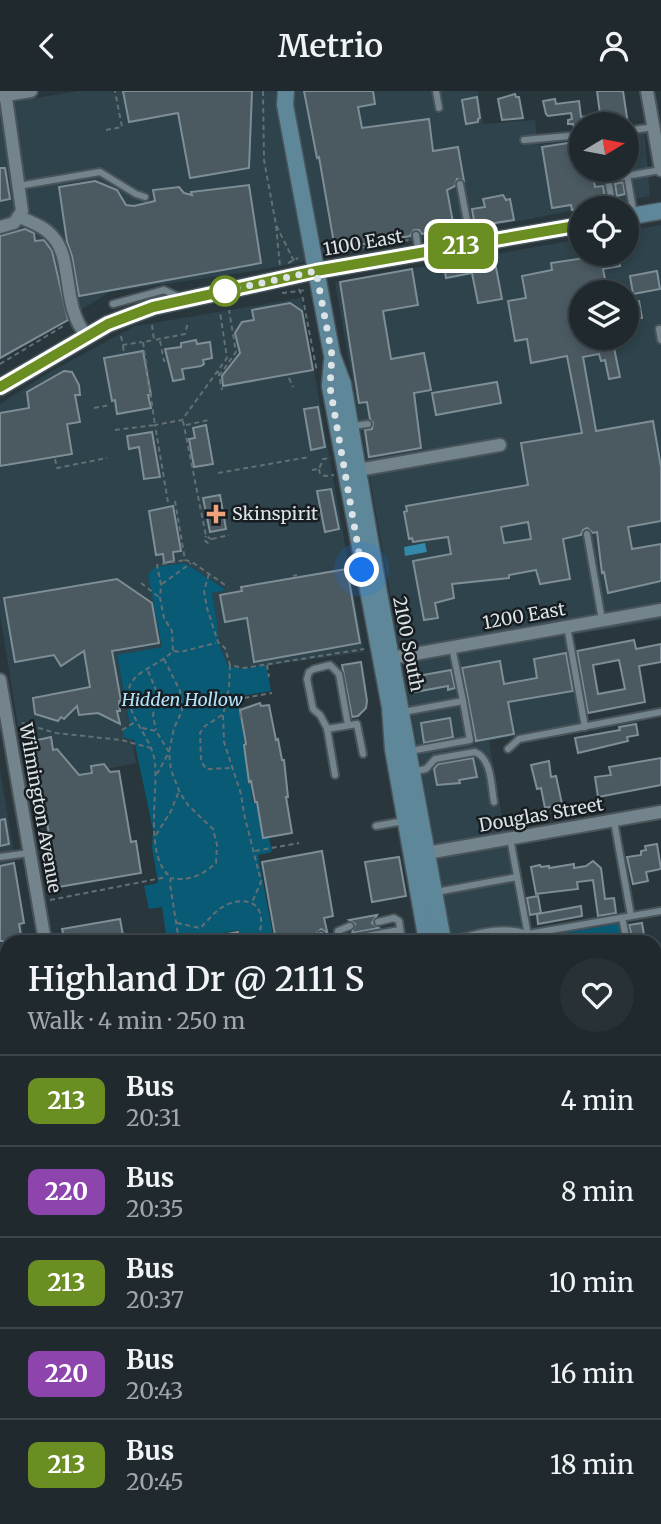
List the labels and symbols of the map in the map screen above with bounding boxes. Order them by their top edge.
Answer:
north arrow [569,112,639,182]
line badge: 213 [421,223,501,269]
street label: 1100 East [321,224,404,261]
unlabelled marker [210,276,240,306]
place label: Skinspirit [232,502,318,525]
marker: Skinspirit [206,504,226,524]
your location [344,552,379,587]
street label: 2100 South [388,594,429,693]
street label: 1200 East [481,597,567,634]
park label: Hidden Hollow [120,688,243,711]
street label: Wilmington Avenue [14,720,67,895]
street label: Douglas Street [477,792,605,837]

